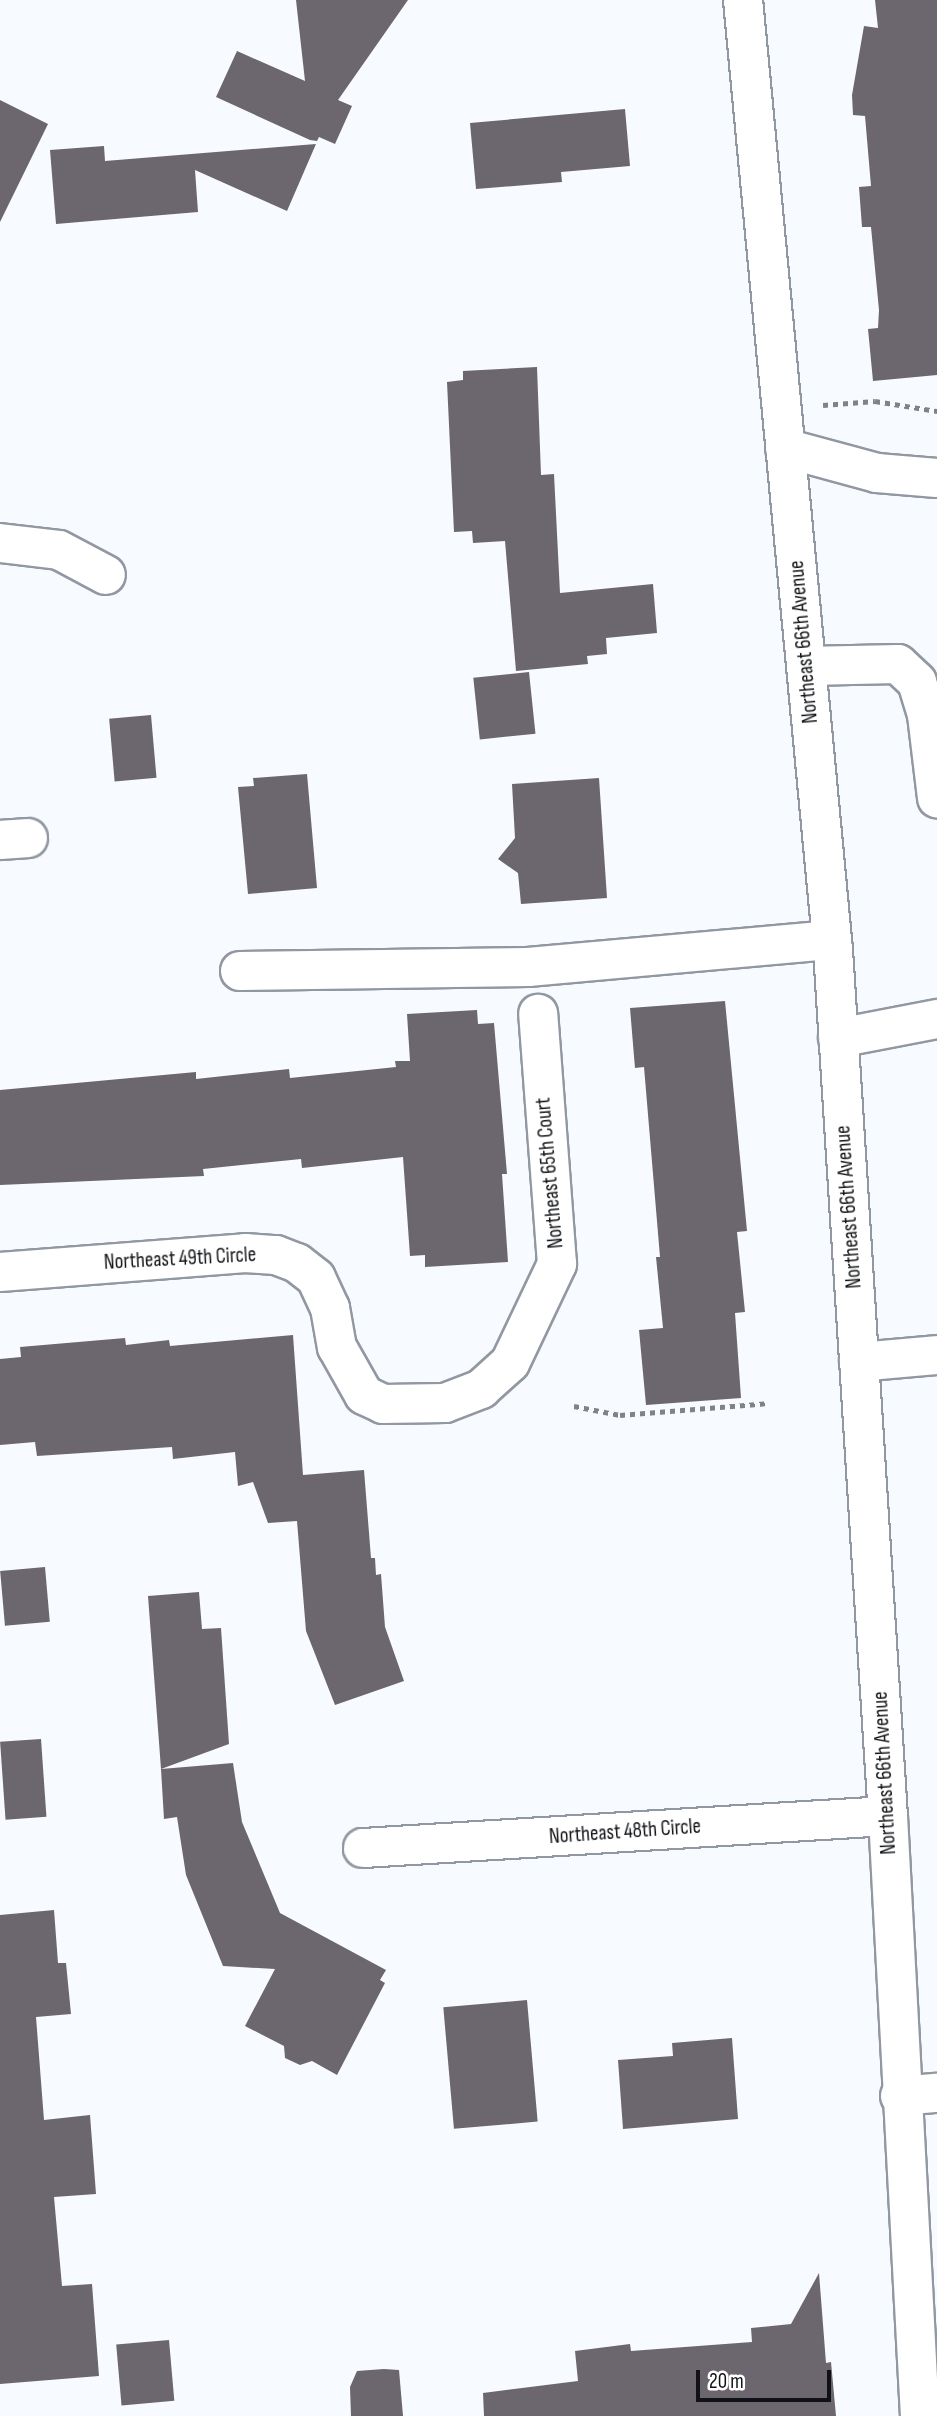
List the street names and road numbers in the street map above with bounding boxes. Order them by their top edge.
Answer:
street label: Northeast 66th Avenue [784,560,824,724]
street label: Northeast 65th Court [531,1096,569,1250]
street label: Northeast 66th Avenue [831,1125,867,1289]
street label: Northeast 49th Circle [103,1242,257,1276]
street label: Northeast 66th Avenue [868,1691,902,1855]
street label: Northeast 48th Circle [548,1814,702,1850]

